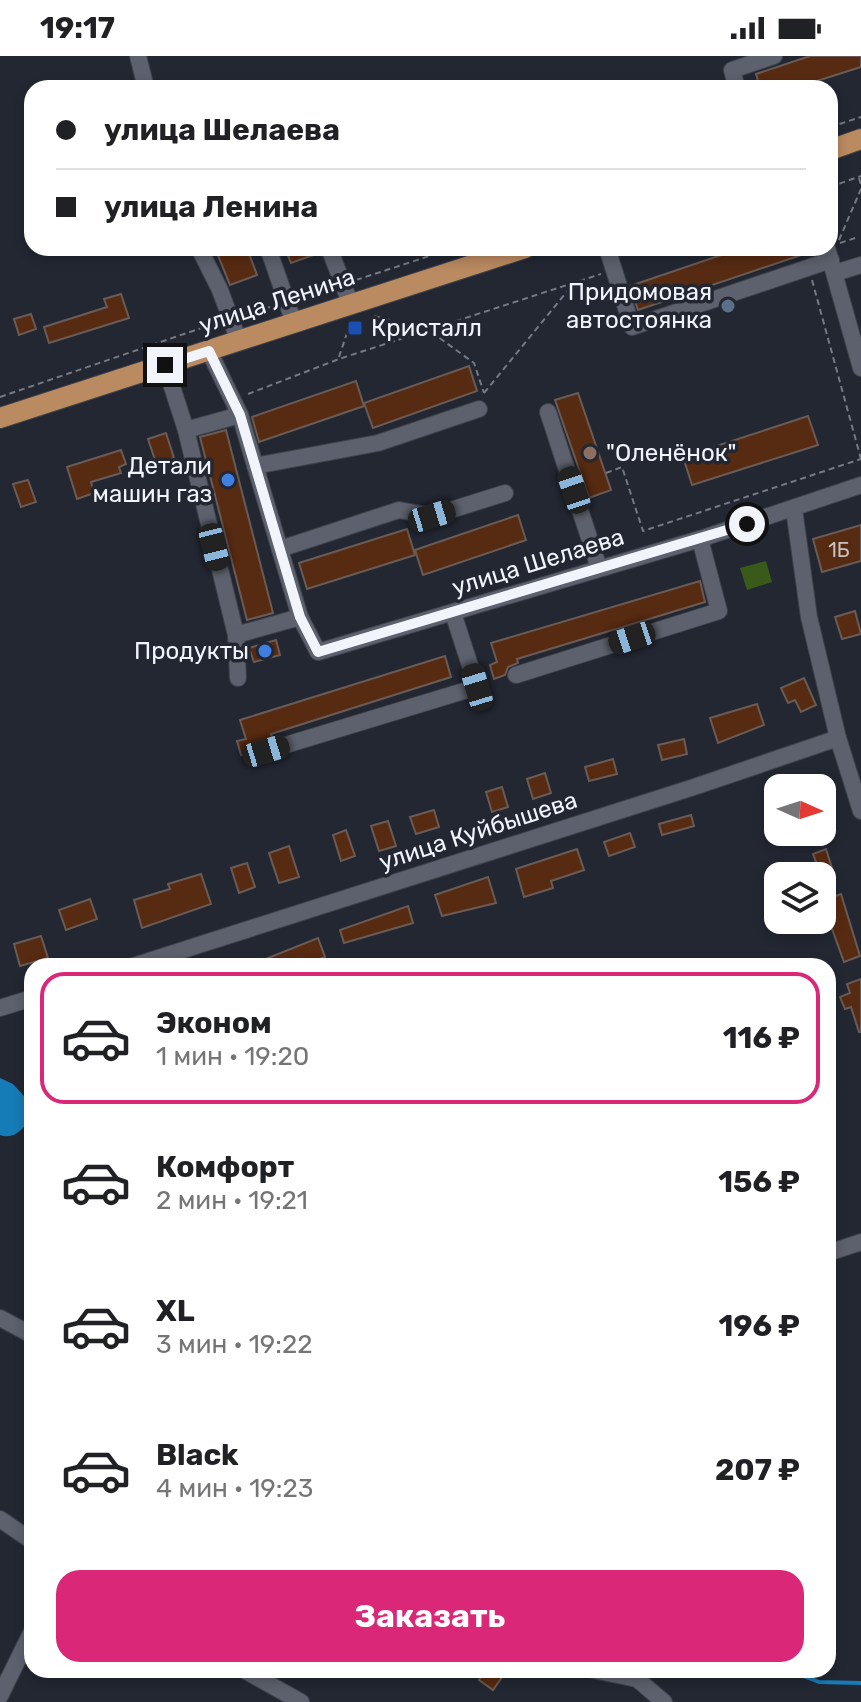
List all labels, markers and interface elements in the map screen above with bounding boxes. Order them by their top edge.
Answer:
text: 19:17 [40,10,115,46]
text: улица Шелаева [104,112,340,148]
text: улица Ленина [104,189,318,225]
street label: улица Ленина [195,263,359,339]
place label: Придомовая автостоянка [566,278,712,334]
marker: Придомовая автостоянка [719,297,737,315]
place label: Кристалл [371,314,482,342]
marker: Кристалл [346,319,364,337]
route end [147,347,183,383]
place label: "Оленёнок" [606,439,737,467]
marker: "Оленёнок" [581,444,599,462]
place label: Детали машин газ [93,452,212,508]
car [555,463,593,517]
marker: Детали машин газ [219,471,237,489]
car [406,498,458,534]
route start [729,506,765,542]
car [197,521,231,573]
street label: улица Шелаева [449,523,627,601]
house number: 1Б [828,538,850,562]
car [605,619,659,657]
place label: Продукты [134,637,249,665]
marker: Продукты [256,642,274,660]
car [459,661,495,713]
car [240,733,292,769]
north arrow [764,774,836,846]
map controls [764,774,836,934]
street label: улица Куйбышева [375,786,581,876]
button: layers [764,862,836,934]
icon: car [60,1002,132,1074]
text: Эконом [156,1005,272,1041]
text: 116 ₽ [723,1020,800,1056]
text: 1 мин · 19:20 [156,1041,309,1072]
icon: car [60,1146,132,1218]
text: Комфорт [156,1149,294,1185]
text: 156 ₽ [718,1164,800,1200]
text: 2 мин · 19:21 [156,1185,308,1216]
icon: car [60,1290,132,1362]
text: XL [156,1293,195,1329]
text: 196 ₽ [718,1308,800,1344]
text: 3 мин · 19:22 [156,1329,312,1360]
icon: car [60,1434,132,1506]
text: Black [156,1437,239,1473]
text: 207 ₽ [715,1452,800,1488]
text: 4 мин · 19:23 [156,1473,313,1504]
button: Заказать [56,1570,804,1662]

